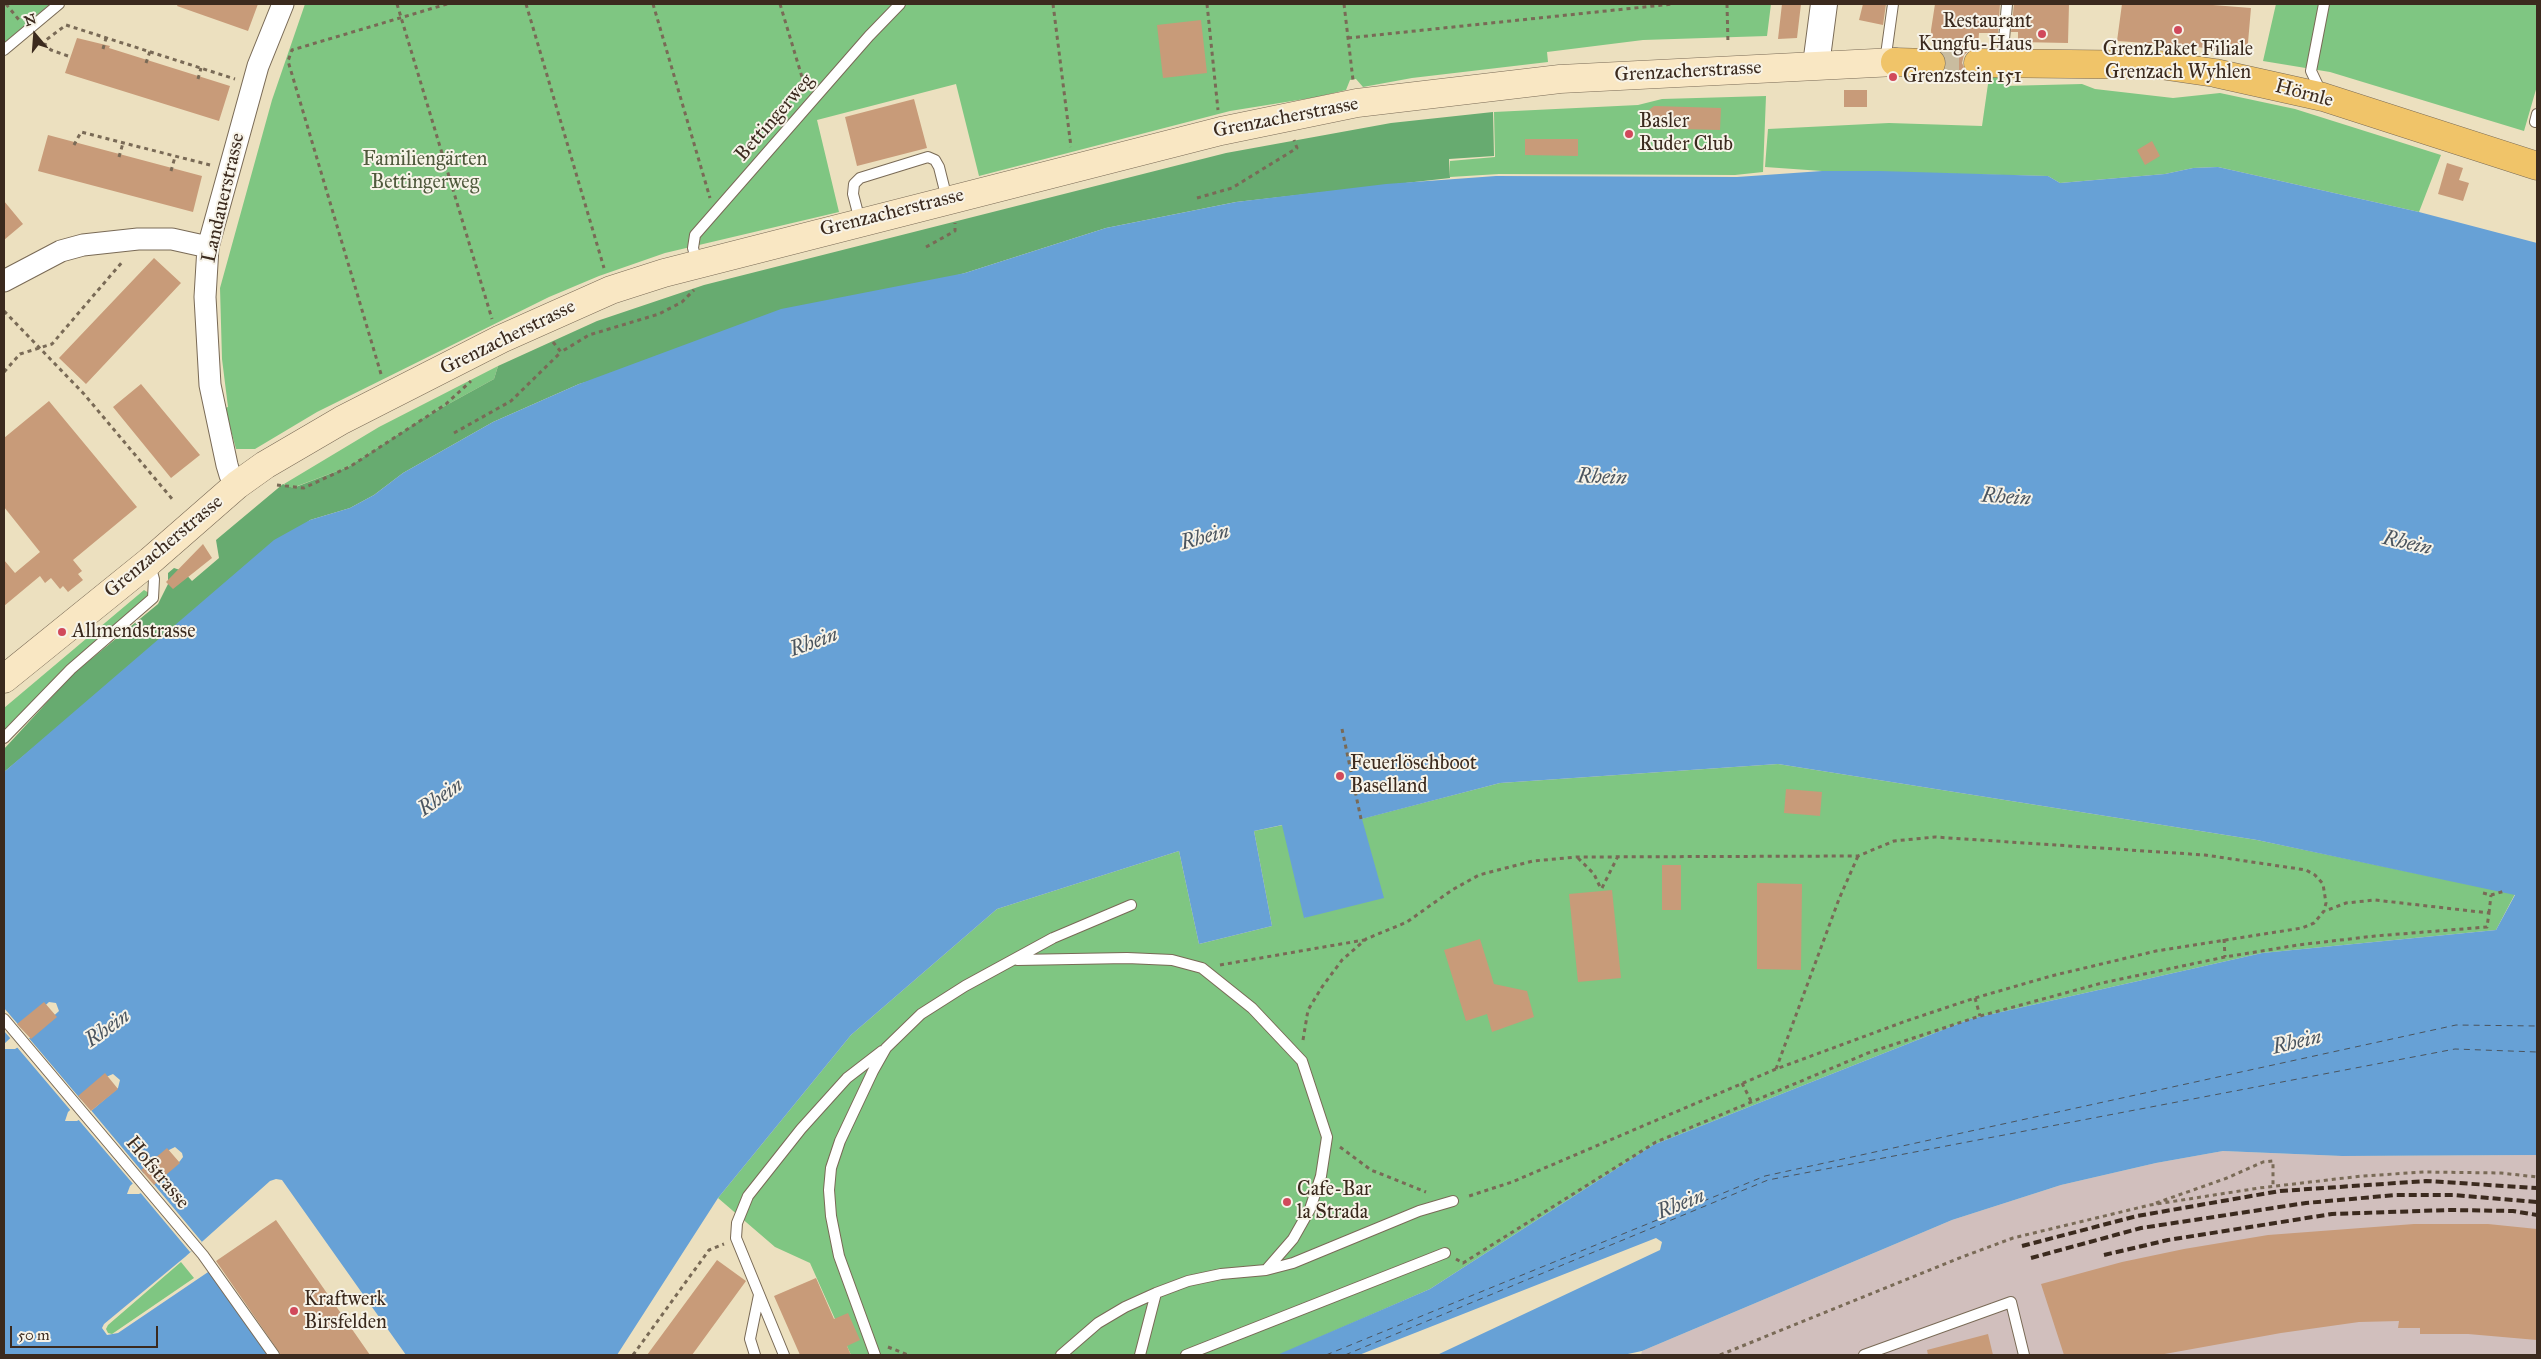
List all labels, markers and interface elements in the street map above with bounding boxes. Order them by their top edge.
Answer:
north arrow [10,10,60,60]
text: N [22,10,38,30]
place label: Restaurant Kungfu-Haus [1918,10,2032,57]
marker: GrenzPaket Filiale Grenzach Wyhlen [2172,24,2184,36]
marker: Restaurant Kungfu-Haus [2036,28,2048,40]
place label: GrenzPaket Filiale Grenzach Wyhlen [2103,38,2253,85]
street label: Grenzacherstrasse [1614,56,1762,88]
place label: Grenzstein 151 [1903,65,2022,89]
street label: Bettingerweg [731,69,819,167]
marker: Grenzstein 151 [1887,71,1899,83]
street label: Hörnle [2272,75,2336,113]
street label: Grenzacherstrasse [1211,92,1361,144]
place label: Basler Ruder Club [1639,110,1733,157]
marker: Basler Ruder Club [1623,128,1635,140]
street label: Landauerstrasse [197,131,251,265]
park label: Familiengärten Bettingerweg [363,148,487,195]
street label: Grenzacherstrasse [818,184,966,242]
street label: Grenzacherstrasse [437,295,579,381]
water label: Rhein [1577,465,1627,491]
water label: Rhein [1980,484,2032,512]
street label: Grenzacherstrasse [100,490,228,604]
water label: Rhein [1178,519,1232,557]
water label: Rhein [2380,526,2434,562]
place label: Allmendstrasse [72,620,195,644]
water label: Rhein [786,623,842,663]
marker: Allmendstrasse [56,626,68,638]
place label: Feuerlöschboot Baselland [1350,752,1477,799]
marker: Feuerlöschboot Baselland [1334,770,1346,782]
water label: Rhein [413,773,469,823]
water label: Rhein [80,1004,136,1054]
water label: Rhein [2270,1025,2324,1061]
street label: Hofstrasse [120,1132,194,1214]
place label: Cafe-Bar la Strada [1297,1178,1371,1225]
water label: Rhein [1653,1184,1709,1226]
marker: Cafe-Bar la Strada [1281,1196,1293,1208]
place label: Kraftwerk Birsfelden [304,1288,387,1335]
marker: Kraftwerk Birsfelden [288,1305,300,1317]
scale bar [12,1316,160,1348]
text: 50 m [18,1326,50,1344]

